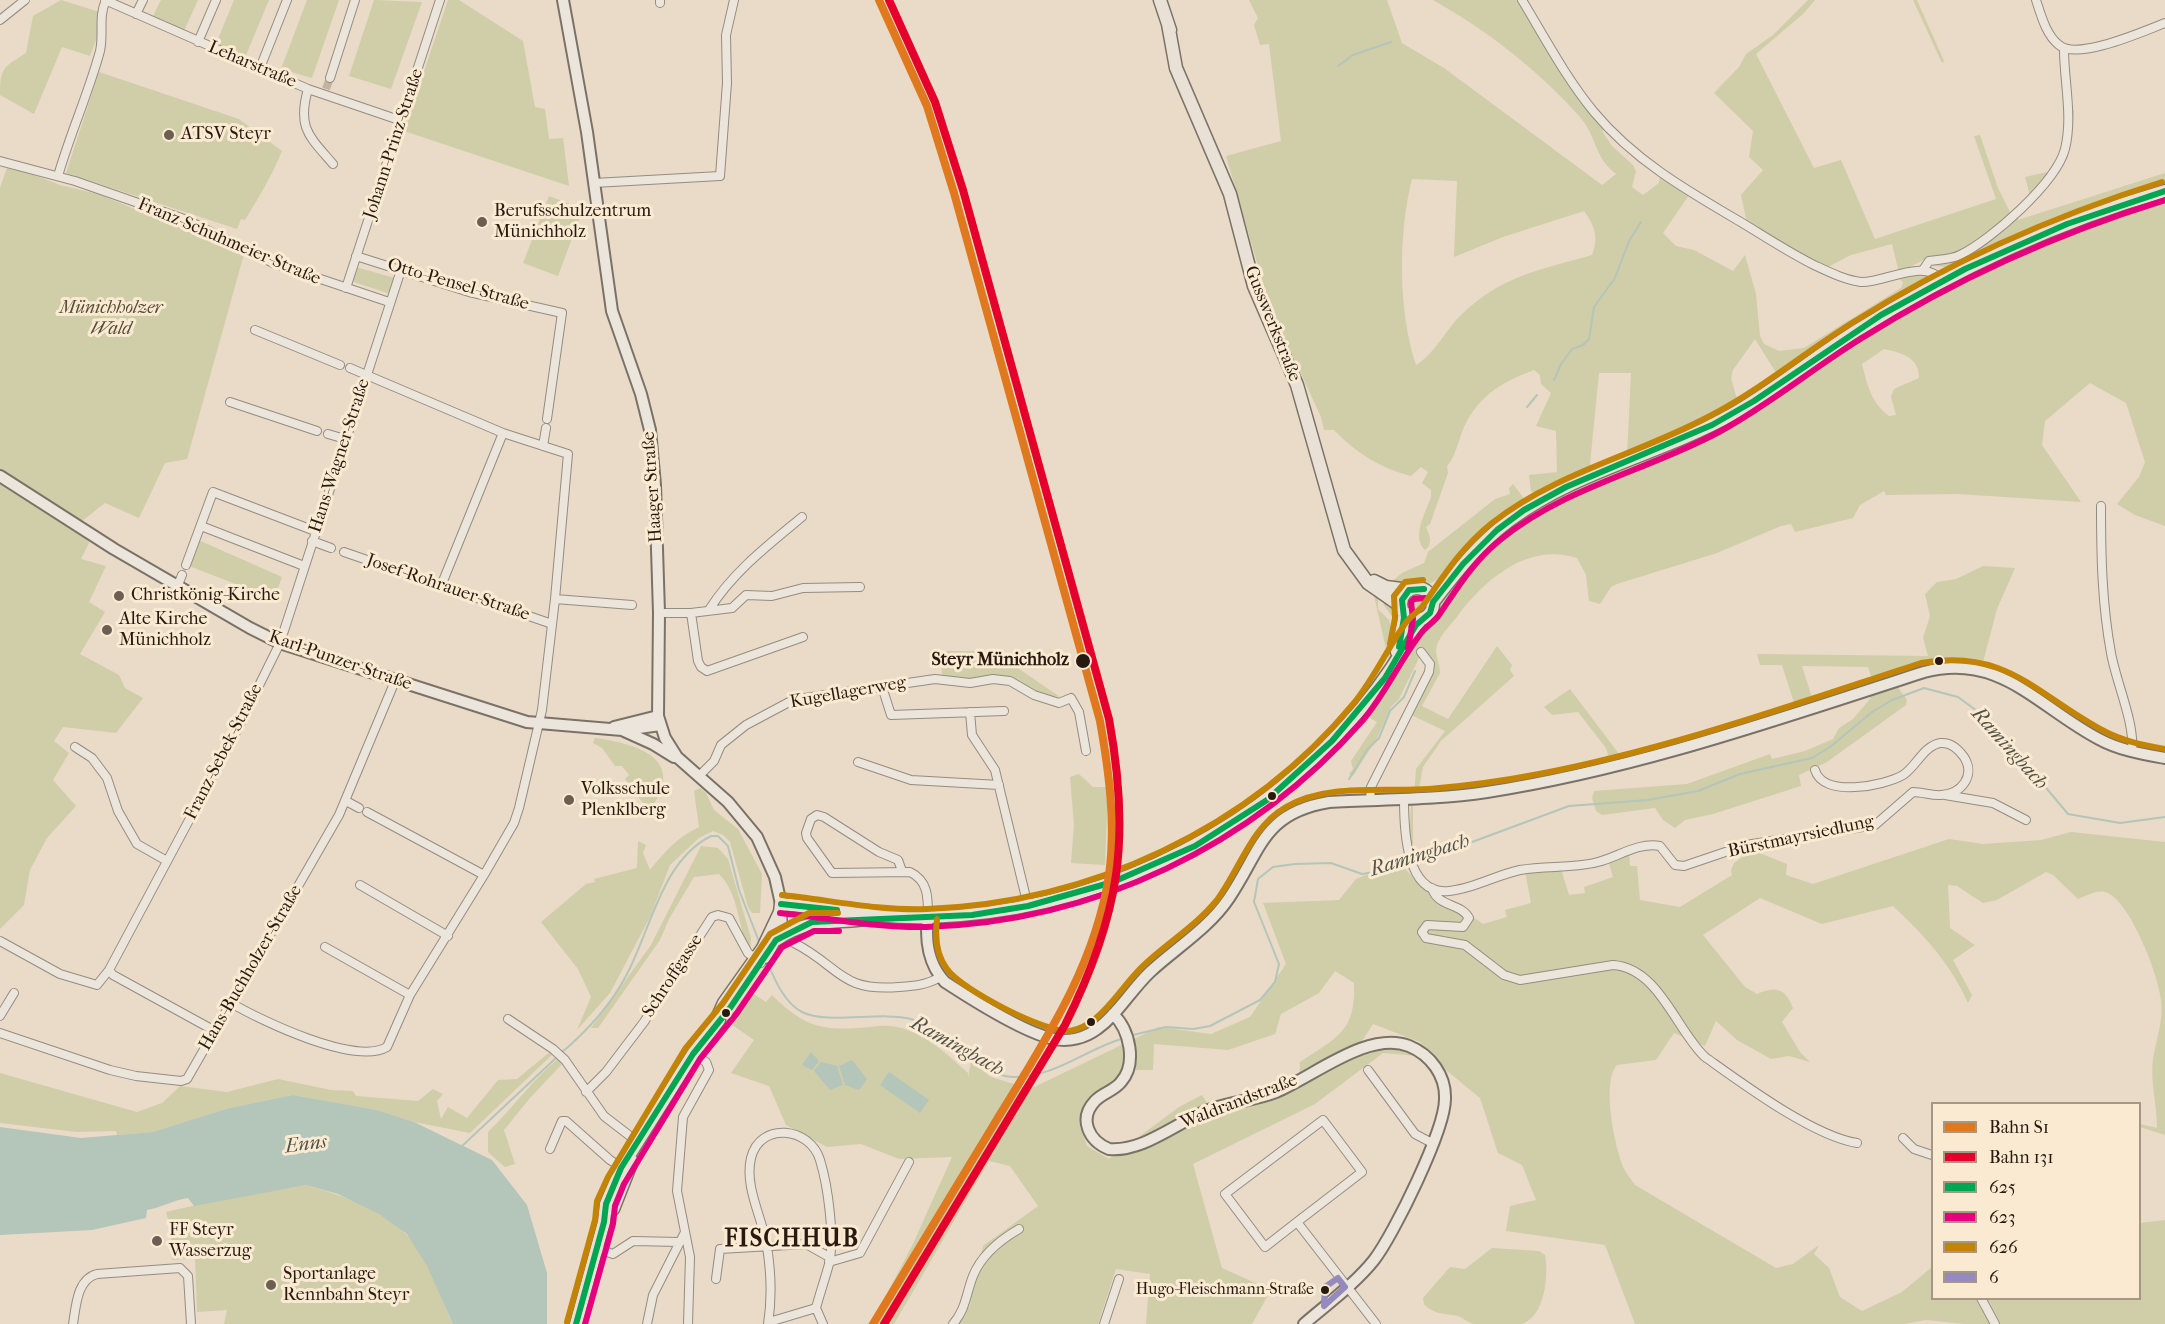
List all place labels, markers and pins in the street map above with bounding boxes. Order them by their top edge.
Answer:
place label: ATSV Steyr [181,124,271,146]
marker: ATSV Steyr [162,128,176,142]
place label: Berufsschulzentrum Münichholz [494,201,651,244]
marker: Berufsschulzentrum Münichholz [475,215,489,229]
place label: Christkönig-Kirche [131,585,280,607]
marker: Christkönig-Kirche [112,589,126,603]
place label: Alte Kirche Münichholz [119,609,211,652]
marker: Alte Kirche Münichholz [100,623,114,637]
place label: Steyr Münichholz [932,650,1069,672]
marker: Steyr Münichholz [1074,652,1092,670]
unlabelled marker [1933,655,1945,667]
place label: Volksschule Plenklberg [581,779,670,822]
unlabelled marker [1266,790,1278,802]
marker: Volksschule Plenklberg [562,793,576,807]
unlabelled marker [720,1007,732,1019]
unlabelled marker [1085,1016,1097,1028]
place label: FF Steyr Wasserzug [169,1220,251,1262]
marker: FF Steyr Wasserzug [150,1234,164,1248]
place label: Sportanlage Rennbahn Steyr [283,1264,409,1306]
marker: Sportanlage Rennbahn Steyr [264,1278,278,1292]
place label: Hugo-Fleischmann-Straße [1136,1280,1314,1300]
marker: Hugo-Fleischmann-Straße [1319,1284,1331,1296]

